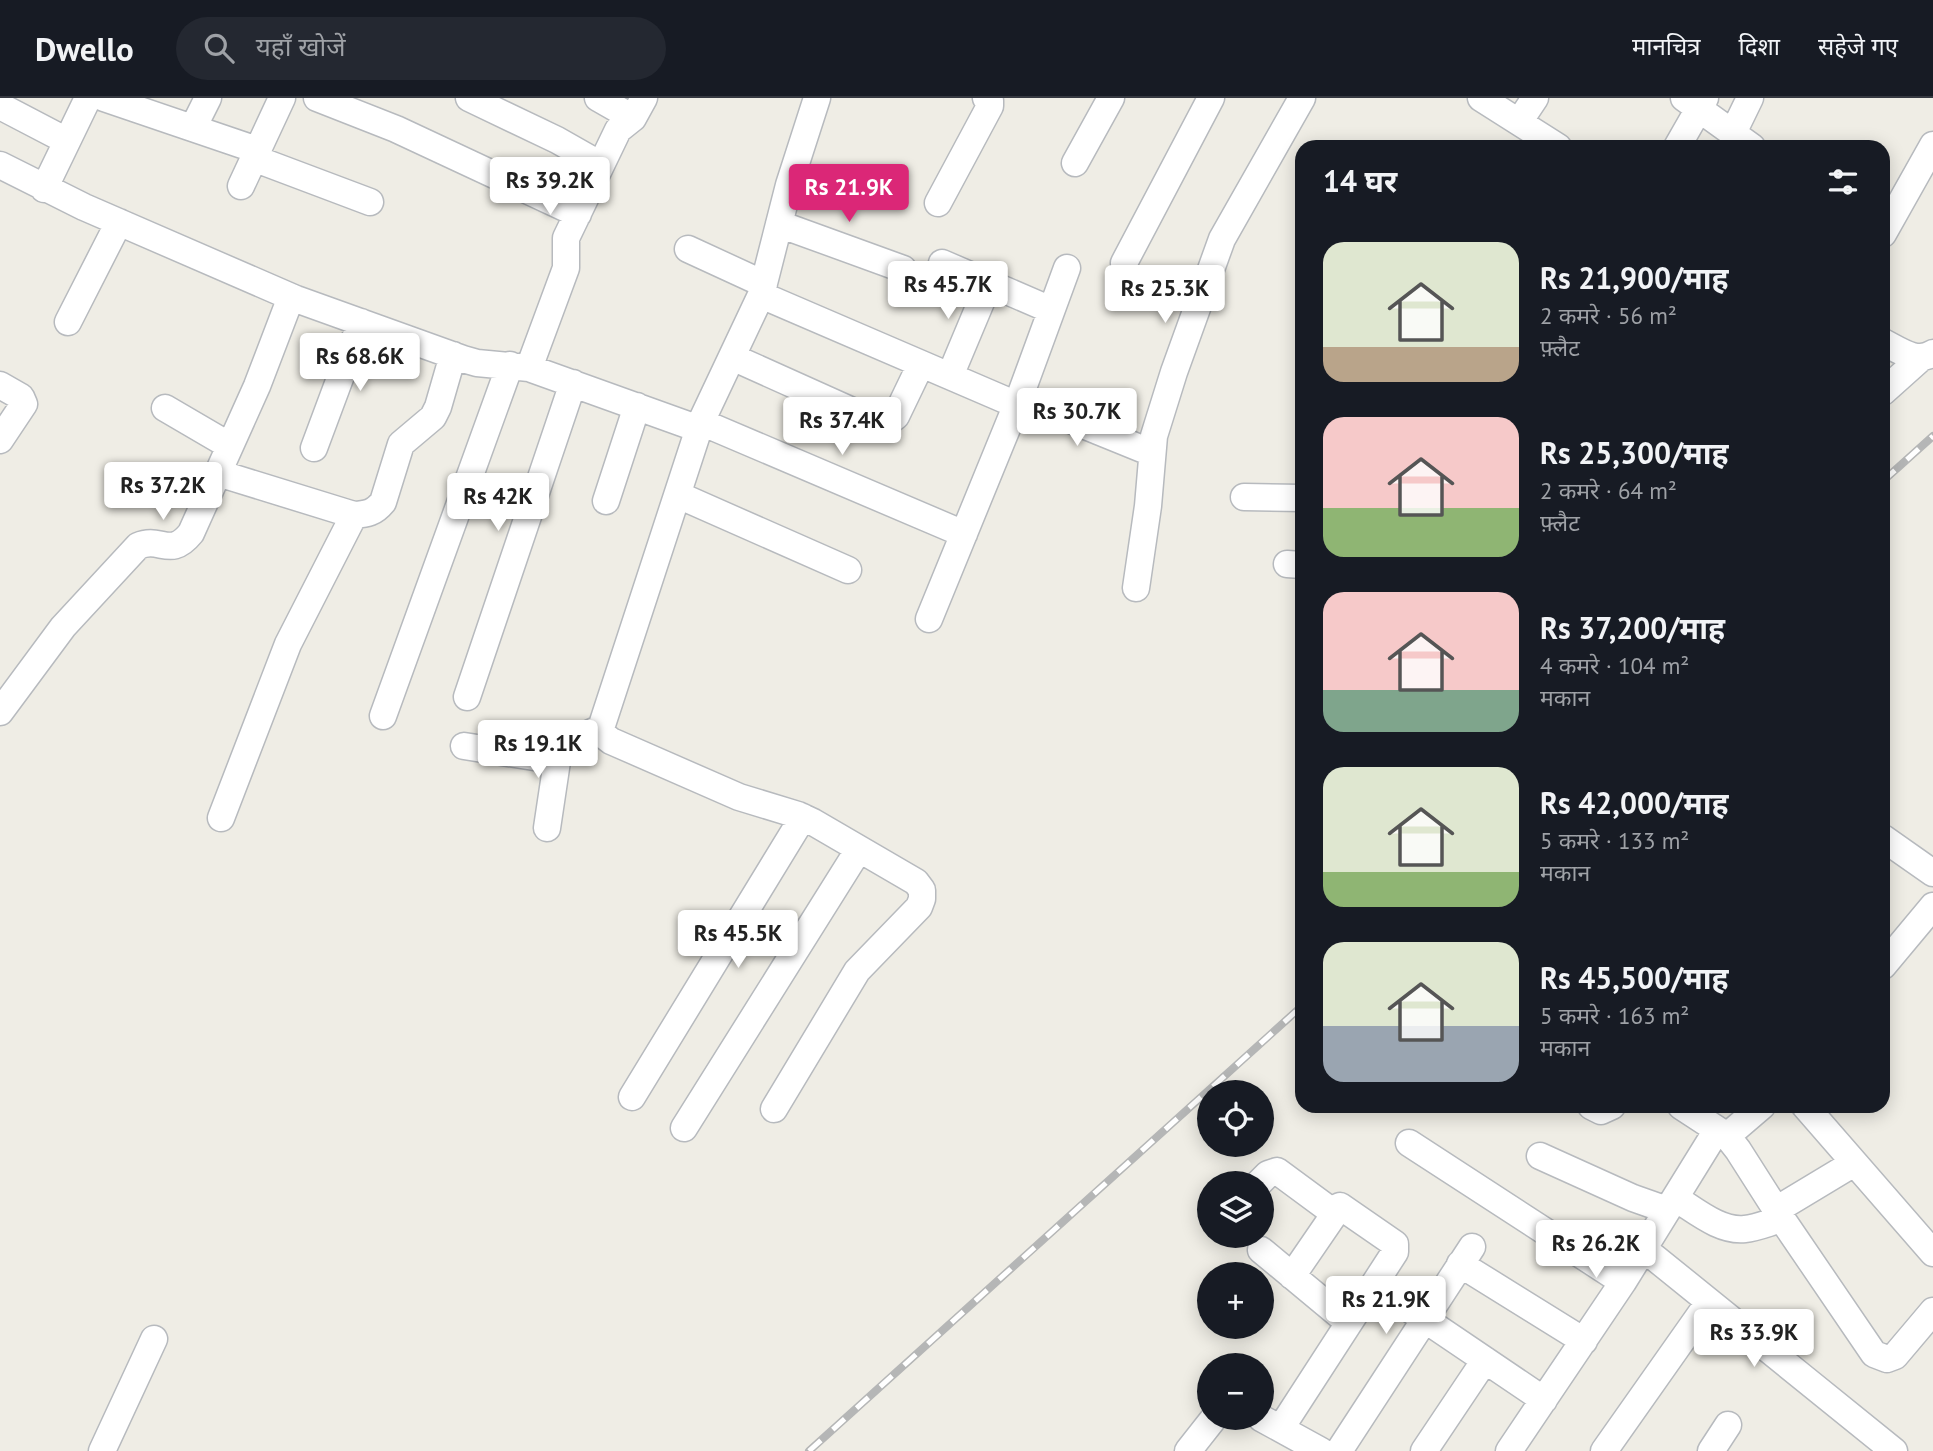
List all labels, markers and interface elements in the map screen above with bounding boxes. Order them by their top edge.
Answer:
search box [176,17,666,80]
text: Dwello [35,27,134,70]
icon: search [200,29,238,67]
text: यहाँ खोजें [256,30,346,63]
text: मानचित्र [1632,31,1701,62]
text: दिशा [1739,31,1780,62]
text: सहेजे गए [1818,31,1898,62]
pin: Rs 39.2K [478,158,622,217]
text: 14 घर [1323,161,1397,200]
icon: filters [1824,163,1862,201]
pin: Rs 21.9K [777,164,921,224]
text: Rs 39.2K [506,165,594,194]
text: Rs 21.9K [805,172,893,201]
text: Rs 21,900/माह [1540,258,1729,297]
pin: Rs 45.7K [876,262,1020,321]
pin: Rs 25.3K [1093,266,1237,325]
text: Rs 45.7K [904,269,992,298]
icon: home [1379,270,1463,354]
text: Rs 25.3K [1121,273,1209,302]
text: 2 कमरे · 56 m² [1540,301,1677,330]
text: फ़्लैट [1540,333,1580,362]
pin: Rs 68.6K [288,334,432,393]
text: Rs 68.6K [316,341,404,370]
pin: Rs 30.7K [1005,388,1149,448]
text: Rs 30.7K [1033,396,1121,425]
pin: Rs 37.4K [770,398,914,457]
text: Rs 37.4K [799,405,885,434]
text: Rs 25,300/माह [1540,433,1729,472]
icon: home [1379,445,1463,529]
pin: Rs 37.2K [91,462,235,522]
text: Rs 37.2K [120,470,206,499]
pin: Rs 42K [441,474,555,533]
text: 2 कमरे · 64 m² [1540,476,1677,505]
text: Rs 42K [463,481,533,510]
text: फ़्लैट [1540,508,1580,537]
text: Rs 37,200/माह [1540,608,1725,647]
icon: home [1379,620,1463,704]
text: 4 कमरे · 104 m² [1540,651,1689,680]
text: मकान [1540,683,1590,712]
pin: Rs 19.1K [466,720,610,780]
text: Rs 19.1K [494,728,582,757]
text: Rs 42,000/माह [1540,783,1729,822]
icon: home [1379,795,1463,879]
text: 5 कमरे · 133 m² [1540,826,1689,855]
text: मकान [1540,858,1590,887]
pin: Rs 45.5K [666,910,810,970]
text: Rs 45.5K [694,918,782,947]
text: Rs 45,500/माह [1540,958,1729,997]
icon: home [1379,970,1463,1054]
text: 5 कमरे · 163 m² [1540,1001,1689,1030]
text: मकान [1540,1033,1590,1062]
map controls [1197,1080,1274,1430]
button: locate [1197,1080,1274,1157]
button: layers [1197,1171,1274,1248]
pin: Rs 26.2K [1524,1220,1668,1280]
text: Rs 26.2K [1552,1228,1640,1257]
button: + [1197,1262,1274,1339]
pin: Rs 21.9K [1314,1276,1458,1336]
text: Rs 21.9K [1342,1284,1430,1313]
pin: Rs 33.9K [1682,1310,1826,1369]
text: Rs 33.9K [1710,1317,1798,1346]
button: − [1197,1353,1274,1430]

